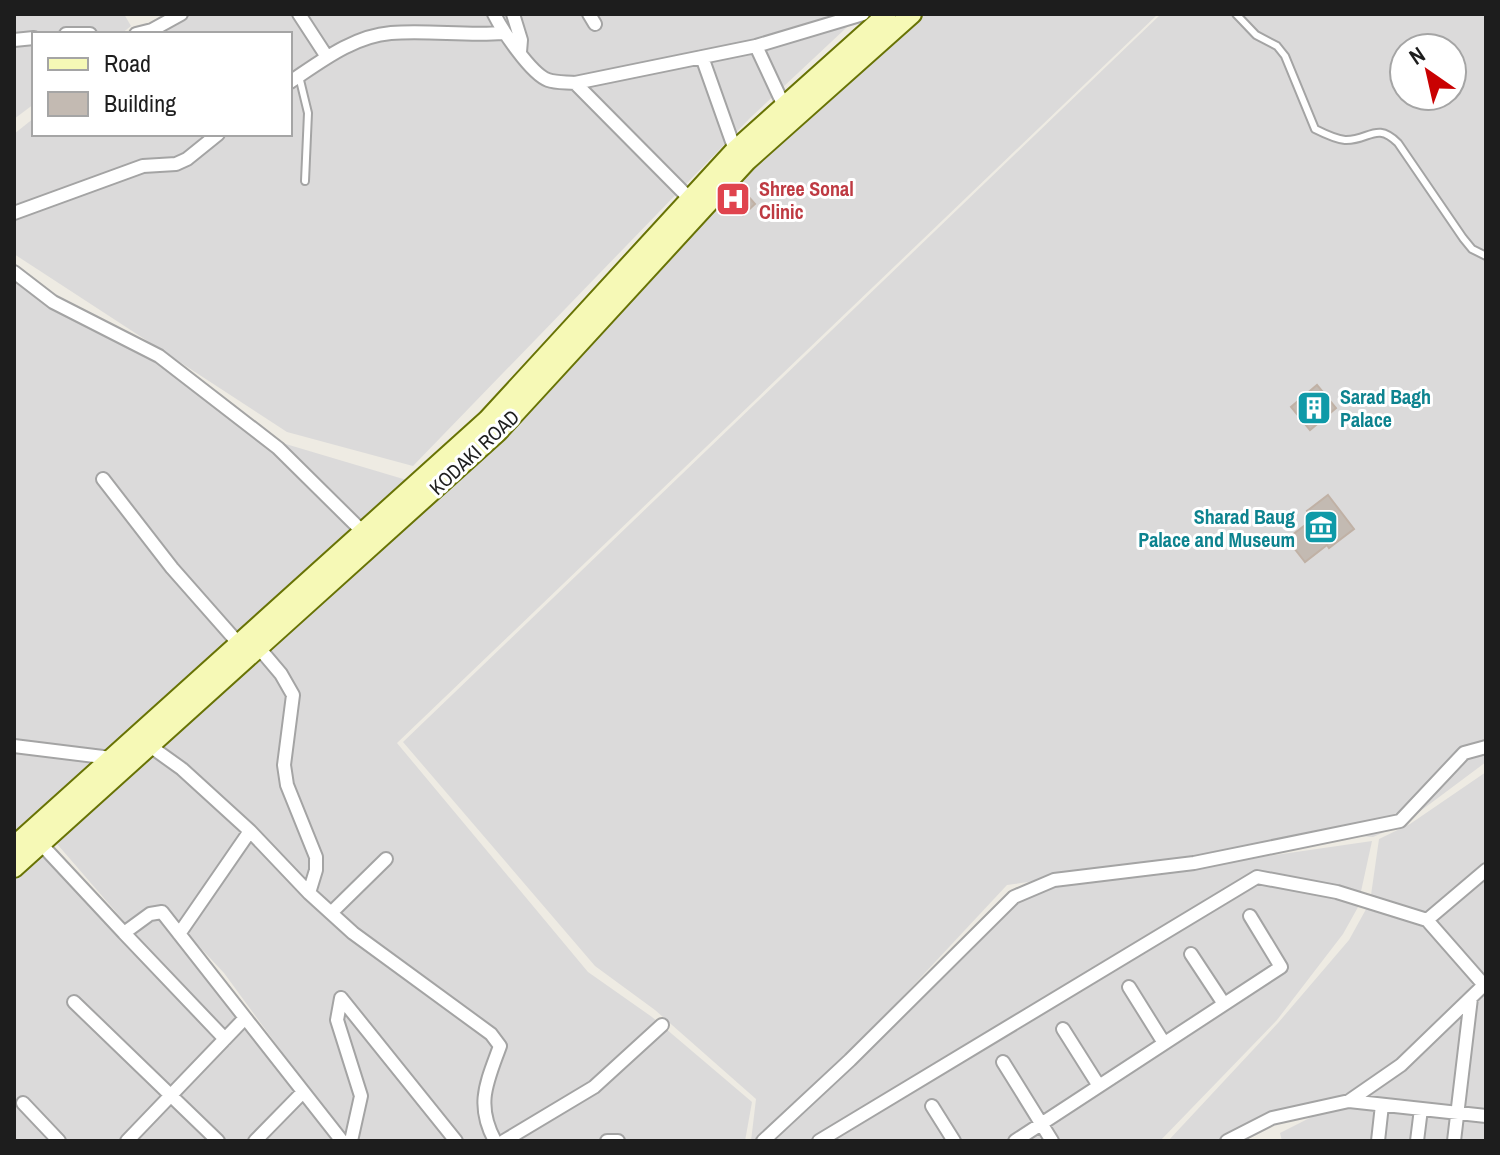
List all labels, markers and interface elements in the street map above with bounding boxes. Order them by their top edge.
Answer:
legend [32,32,292,136]
north arrow [1388,32,1468,112]
text: N [1403,39,1431,71]
text: Road [104,47,151,79]
text: Building [104,87,176,119]
place label: Shree Sonal Clinic [759,175,854,225]
hospital icon: Shree Sonal Clinic [714,180,752,218]
place label: Sarad Bagh Palace [1340,383,1431,433]
building icon: Sarad Bagh Palace [1295,389,1333,427]
street label: KODAKI ROAD [423,403,525,501]
place label: Sharad Baug Palace and Museum [1138,503,1295,553]
museum icon: Sharad Baug Palace and Museum [1302,508,1340,546]

